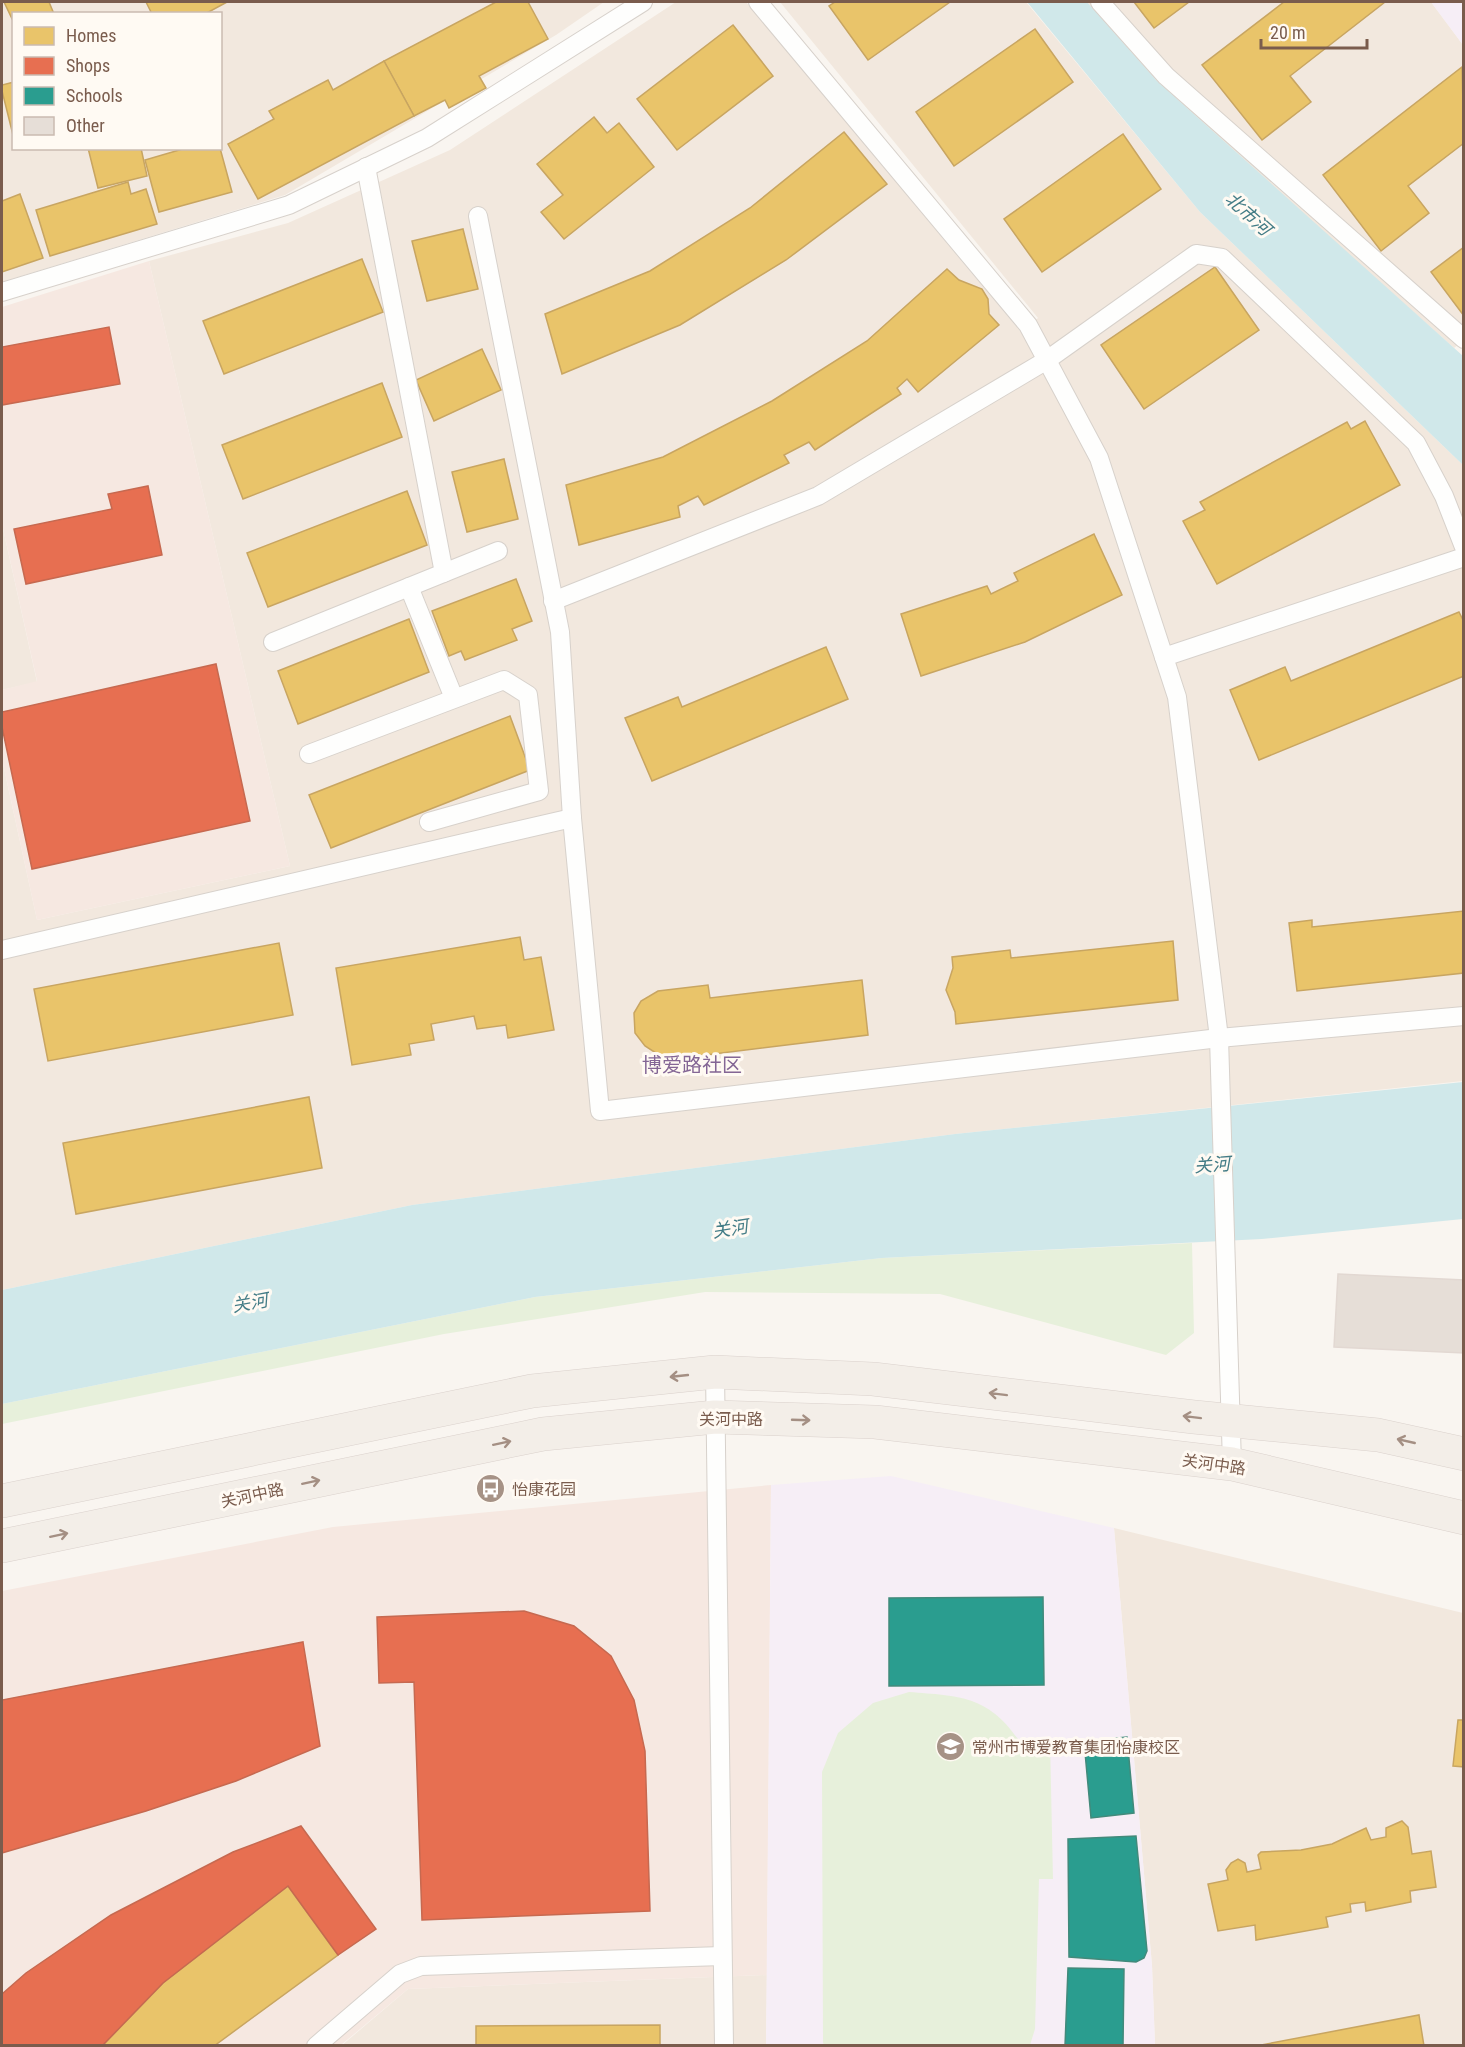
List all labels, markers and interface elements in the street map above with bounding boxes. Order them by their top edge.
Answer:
legend [12,12,222,150]
scale bar [1261,12,1368,50]
text: 20 m [1270,22,1305,43]
text: Homes [66,25,116,46]
text: Shops [66,55,110,76]
text: Schools [66,85,123,106]
text: Other [66,115,105,136]
water label: 北市河 [1221,188,1278,242]
district label: 博爱路社区 [642,1053,742,1077]
water label: 关河 [1193,1153,1234,1176]
water label: 关河 [711,1215,752,1242]
water label: 关河 [230,1289,272,1316]
one-way arrow [669,1370,689,1381]
one-way arrow [989,1388,1009,1399]
street label: 关河中路 [699,1410,763,1429]
one-way arrow [1183,1411,1202,1422]
one-way arrow [790,1414,810,1425]
one-way arrow [1397,1435,1417,1446]
one-way arrow [492,1437,512,1448]
street label: 关河中路 [1181,1451,1247,1478]
bus stop icon: 怡康花园 [475,1473,507,1505]
one-way arrow [301,1476,321,1487]
street label: 关河中路 [219,1480,285,1511]
place label: 怡康花园 [512,1480,576,1499]
one-way arrow [49,1528,68,1540]
school or university icon: 常州市博爱教育集团怡康校区 [935,1731,967,1763]
place label: 常州市博爱教育集团怡康校区 [972,1738,1180,1757]

